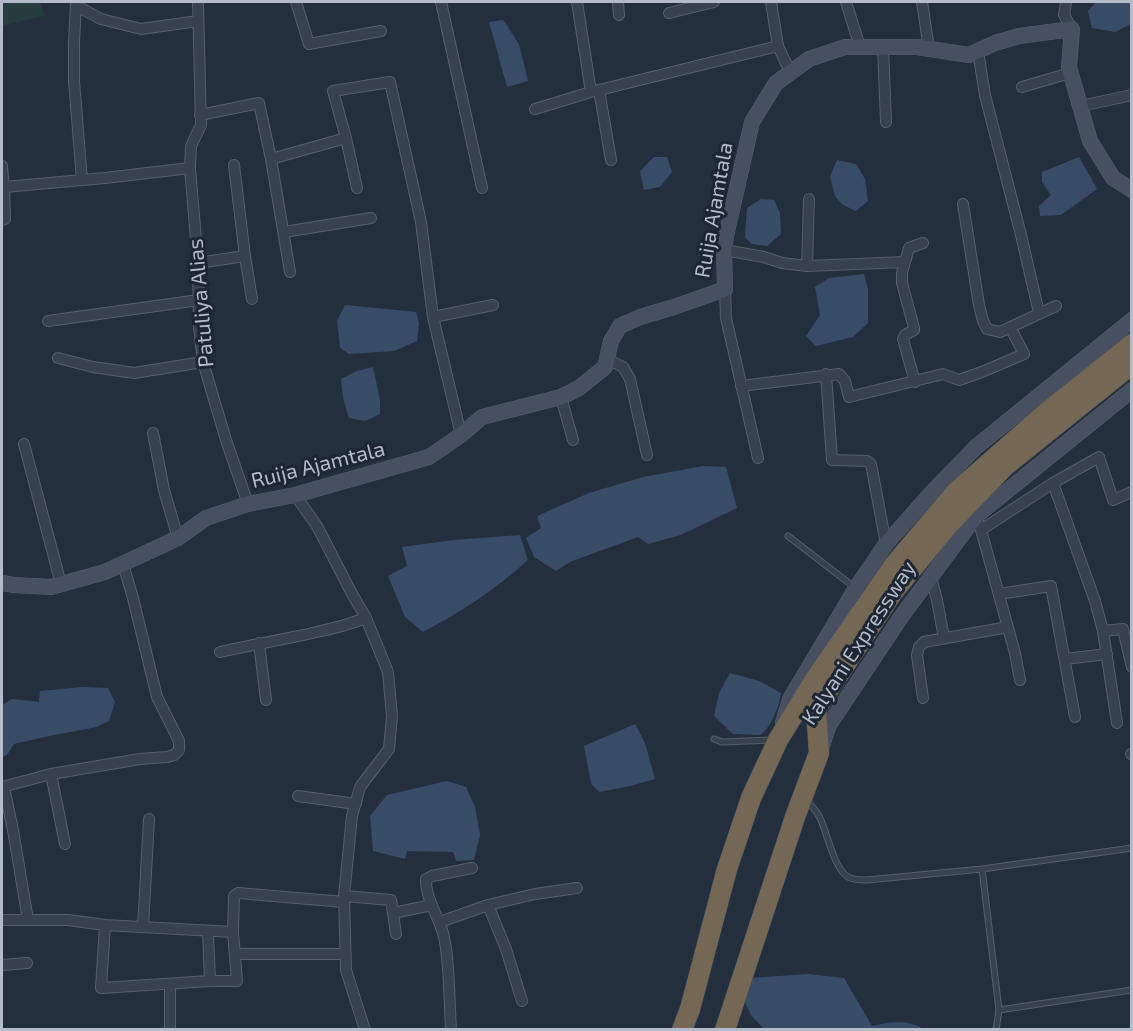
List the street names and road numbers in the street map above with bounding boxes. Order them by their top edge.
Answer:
street label: Ruija Ajamtala [690,140,738,280]
street label: Patuliya Alias [183,238,219,368]
street label: Ruija Ajamtala [248,436,388,494]
street label: Kalyani Expressway [797,556,921,730]

